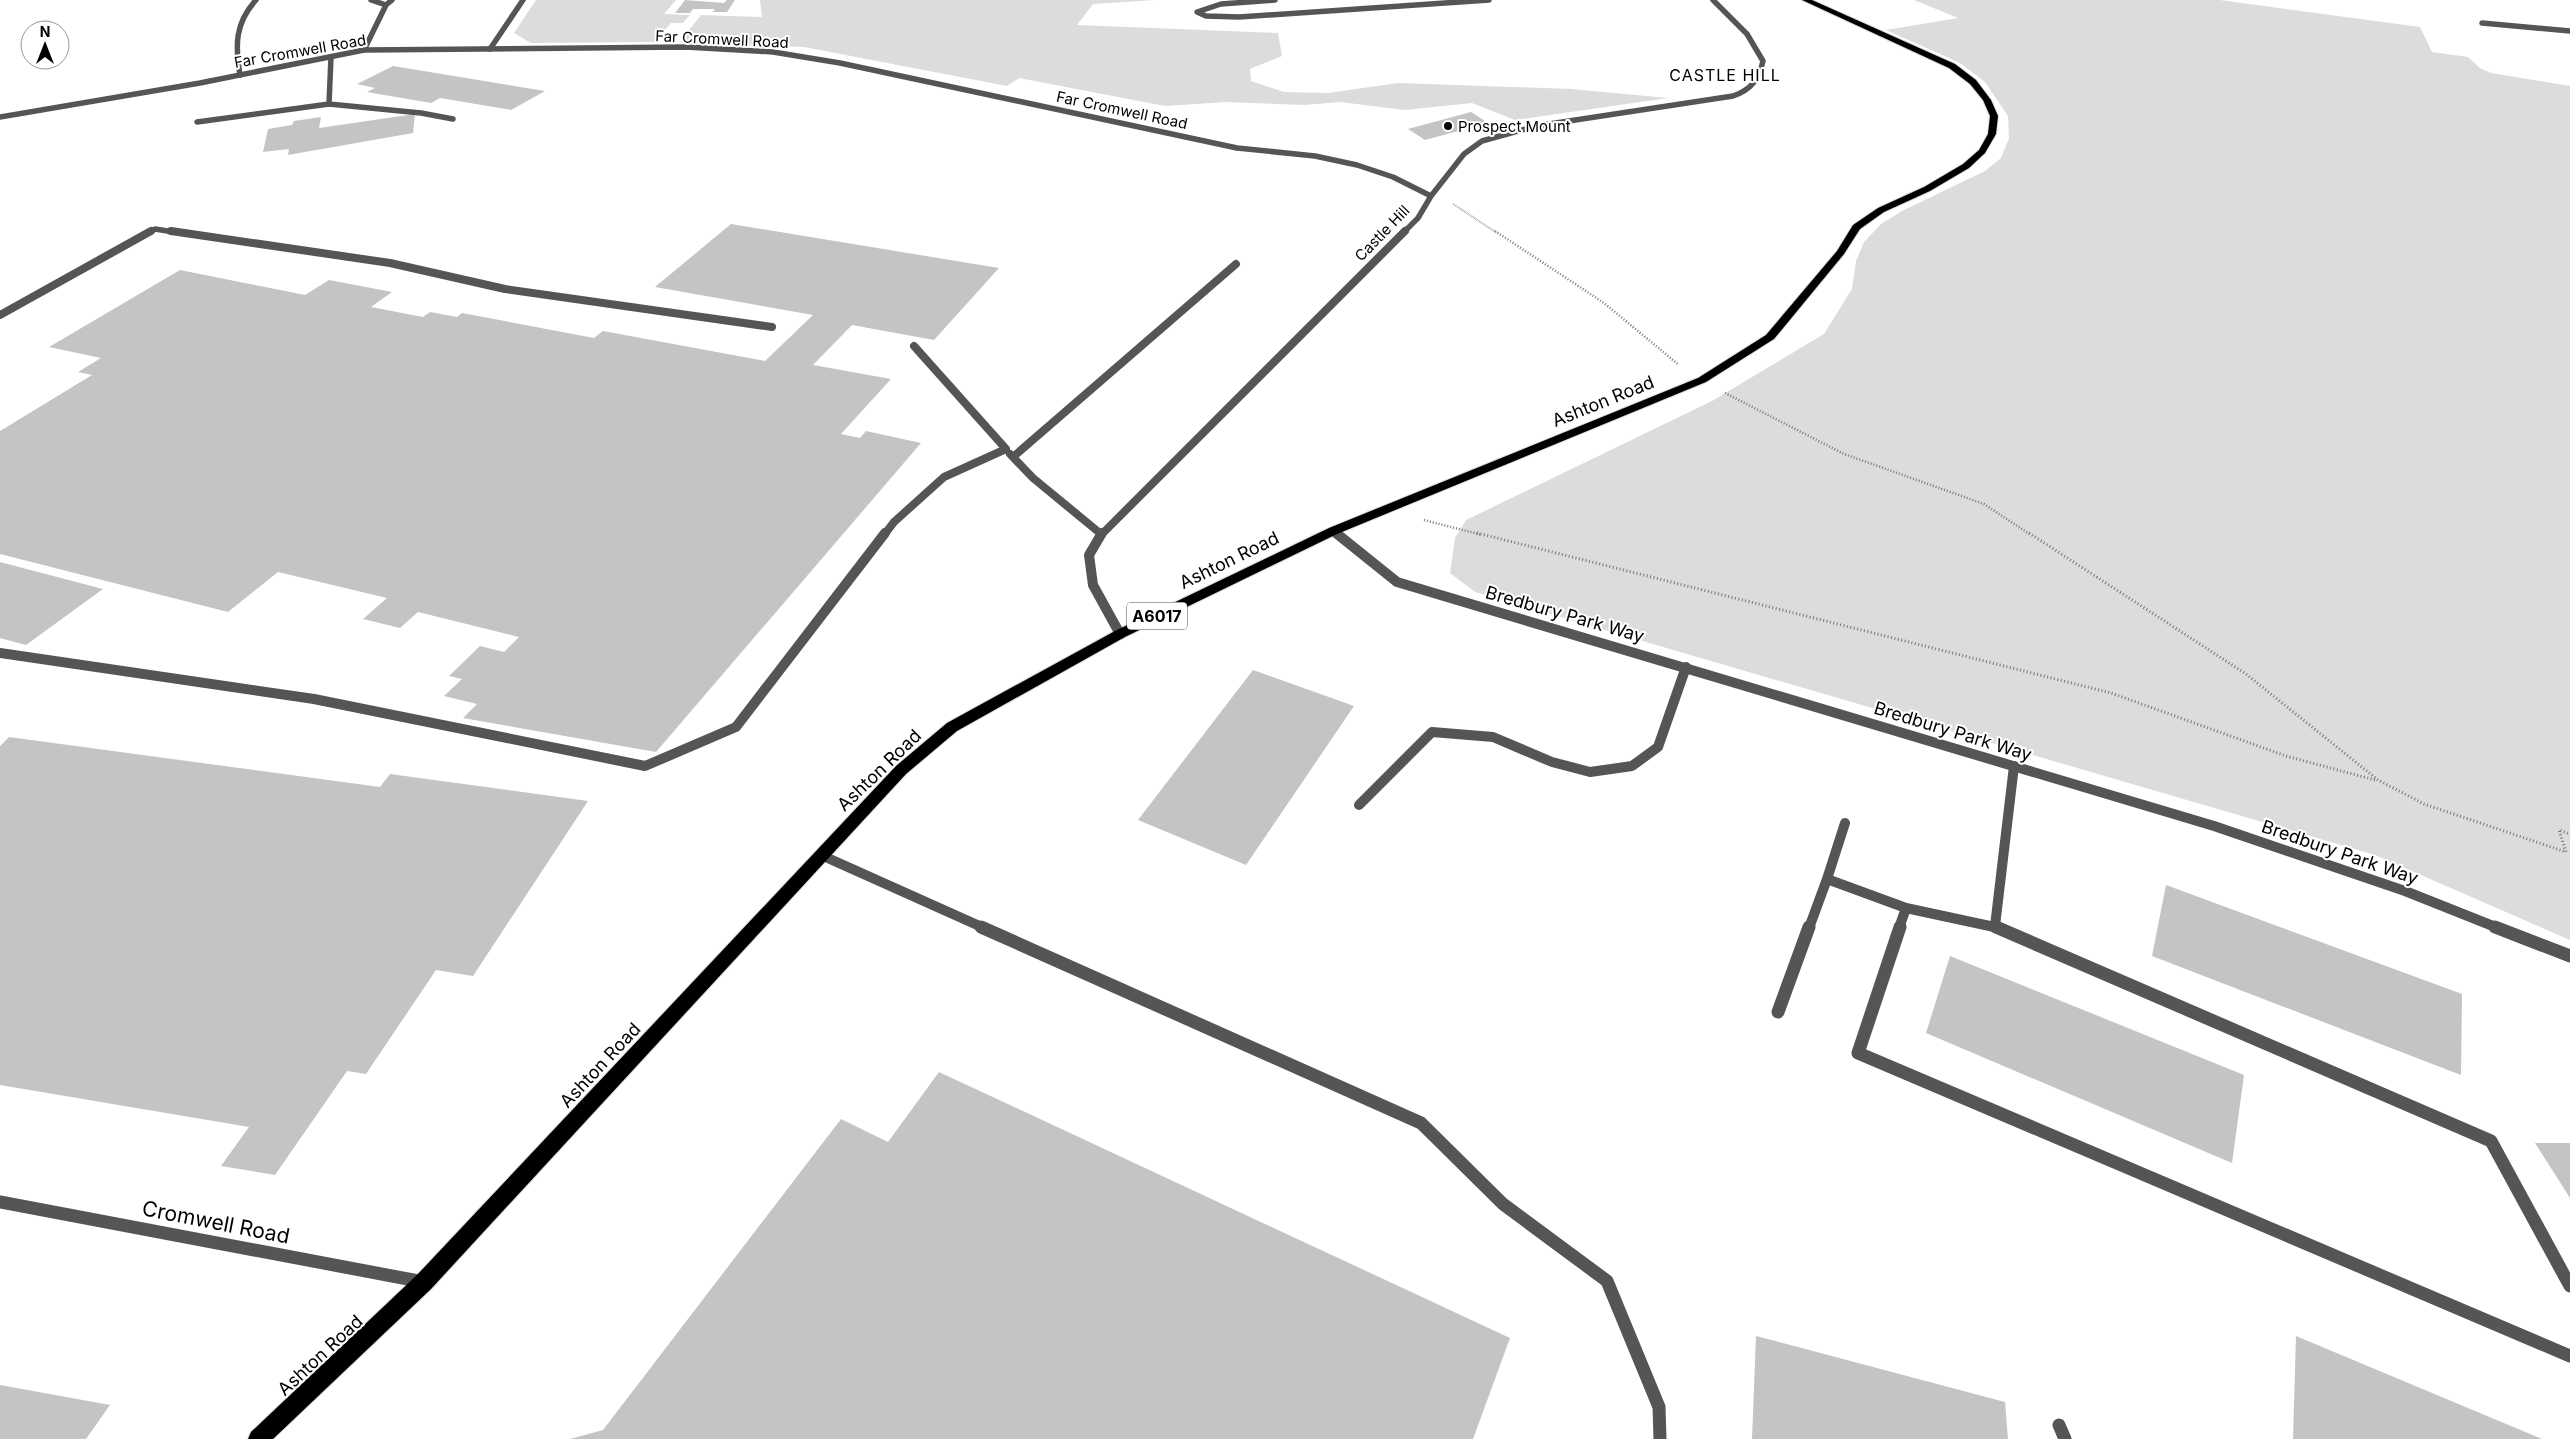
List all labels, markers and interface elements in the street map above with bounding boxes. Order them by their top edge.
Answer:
north arrow [20,20,70,70]
text: N [40,23,50,40]
street label: Far Cromwell Road [655,26,789,52]
street label: Far Cromwell Road [233,30,367,72]
district label: CASTLE HILL [1669,65,1781,85]
street label: Far Cromwell Road [1055,87,1189,133]
place label: Prospect Mount [1458,117,1571,136]
marker: Prospect Mount [1442,120,1454,132]
street label: Castle Hill [1351,201,1413,265]
street label: Ashton Road [1549,371,1657,431]
street label: Ashton Road [1176,527,1282,593]
street label: Bredbury Park Way [1483,581,1647,647]
road number: A6017 [1127,602,1187,630]
street label: Bredbury Park Way [1871,697,2035,765]
street label: Ashton Road [833,725,925,815]
street label: Bredbury Park Way [2259,815,2421,889]
street label: Ashton Road [555,1018,645,1112]
street label: Cromwell Road [140,1195,292,1249]
street label: Ashton Road [273,1310,367,1400]

